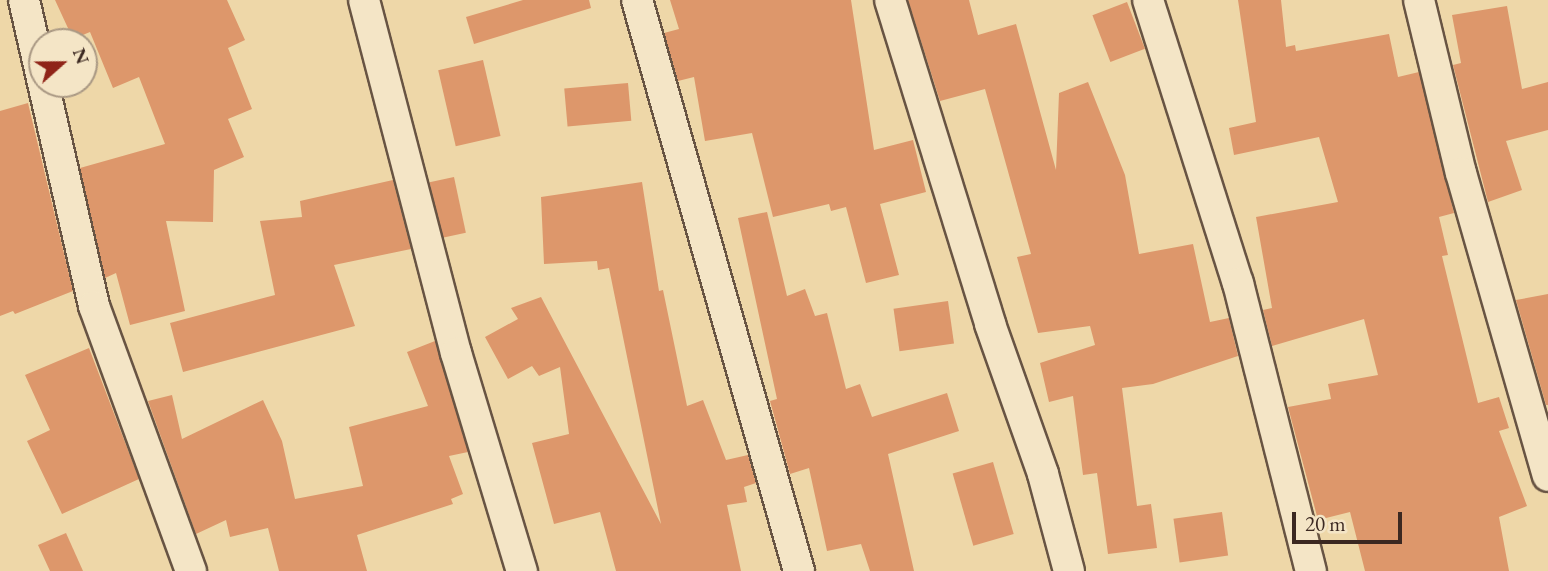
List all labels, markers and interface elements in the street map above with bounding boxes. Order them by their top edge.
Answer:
north arrow [28,28,98,98]
text: N [67,44,96,68]
scale bar [1296,498,1406,542]
text: 20 m [1305,510,1346,537]

